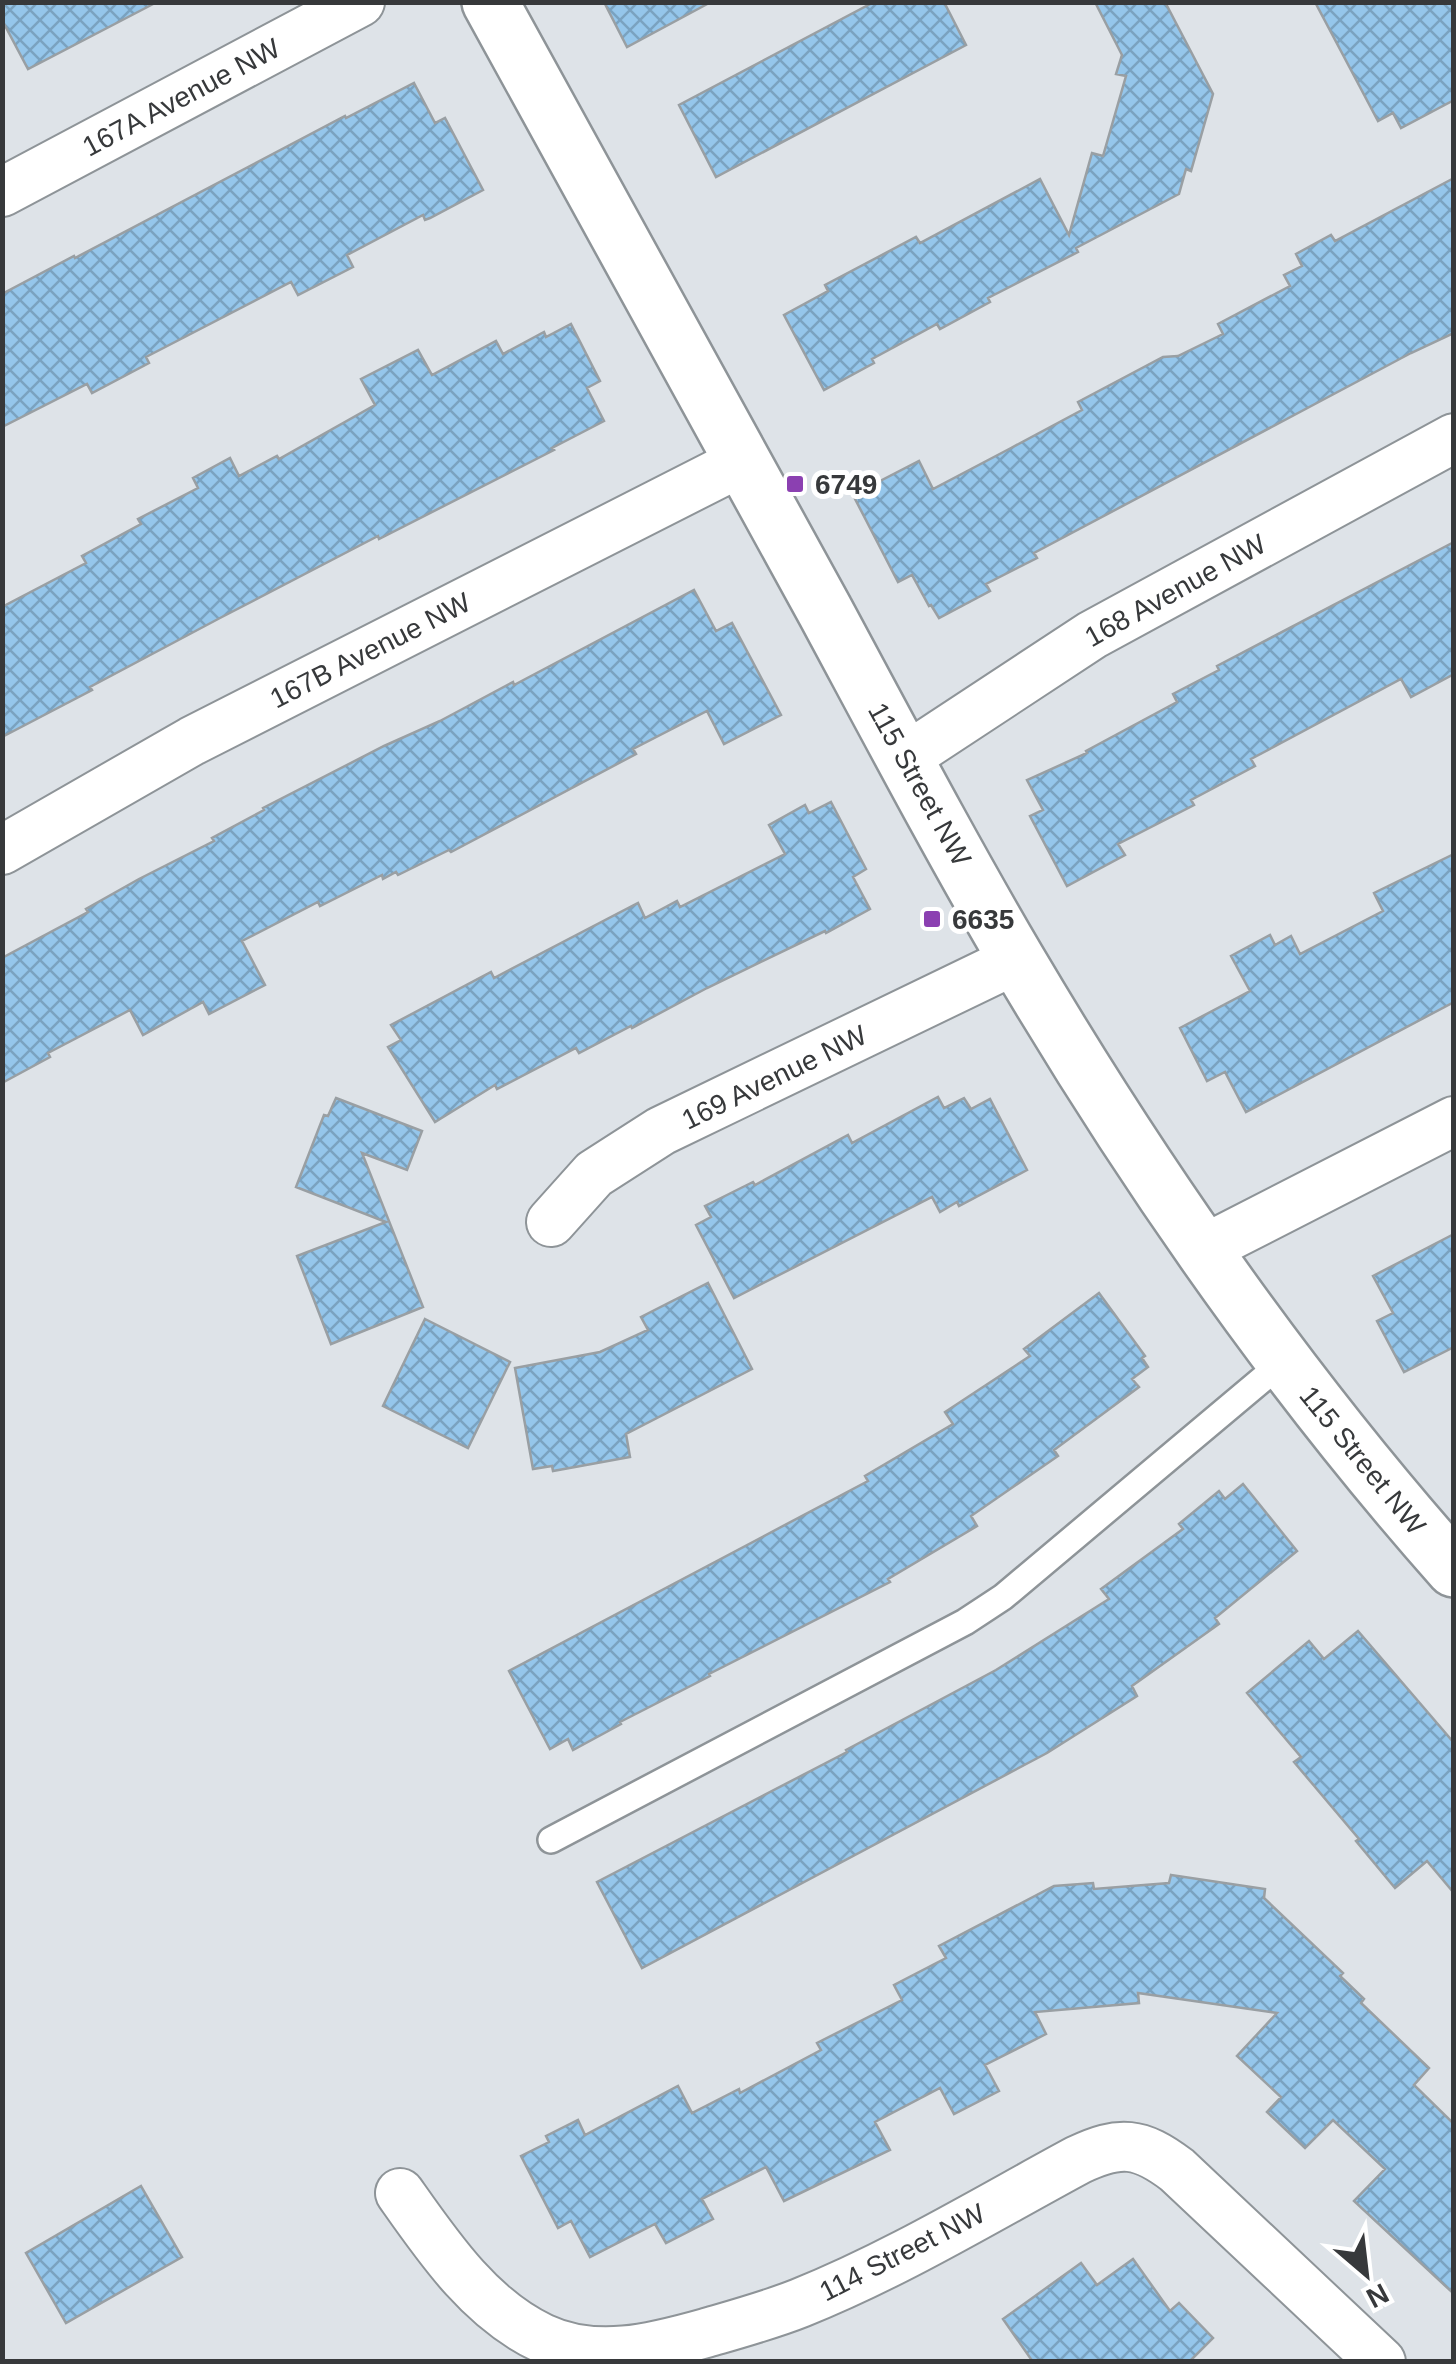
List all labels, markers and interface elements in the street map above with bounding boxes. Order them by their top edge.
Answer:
street label: 167A Avenue NW [77,32,286,163]
place label: 6749 [815,469,877,500]
marker: 6749 [784,473,806,495]
street label: 168 Avenue NW [1079,528,1272,653]
street label: 167B Avenue NW [265,586,476,714]
street label: 115 Street NW [862,697,977,872]
place label: 6635 [952,904,1014,935]
marker: 6635 [921,908,943,930]
street label: 169 Avenue NW [677,1019,872,1136]
street label: 115 Street NW [1293,1380,1432,1541]
street label: 114 Street NW [814,2197,991,2307]
north arrow [1316,2224,1416,2324]
text: N [1361,2277,1394,2314]

